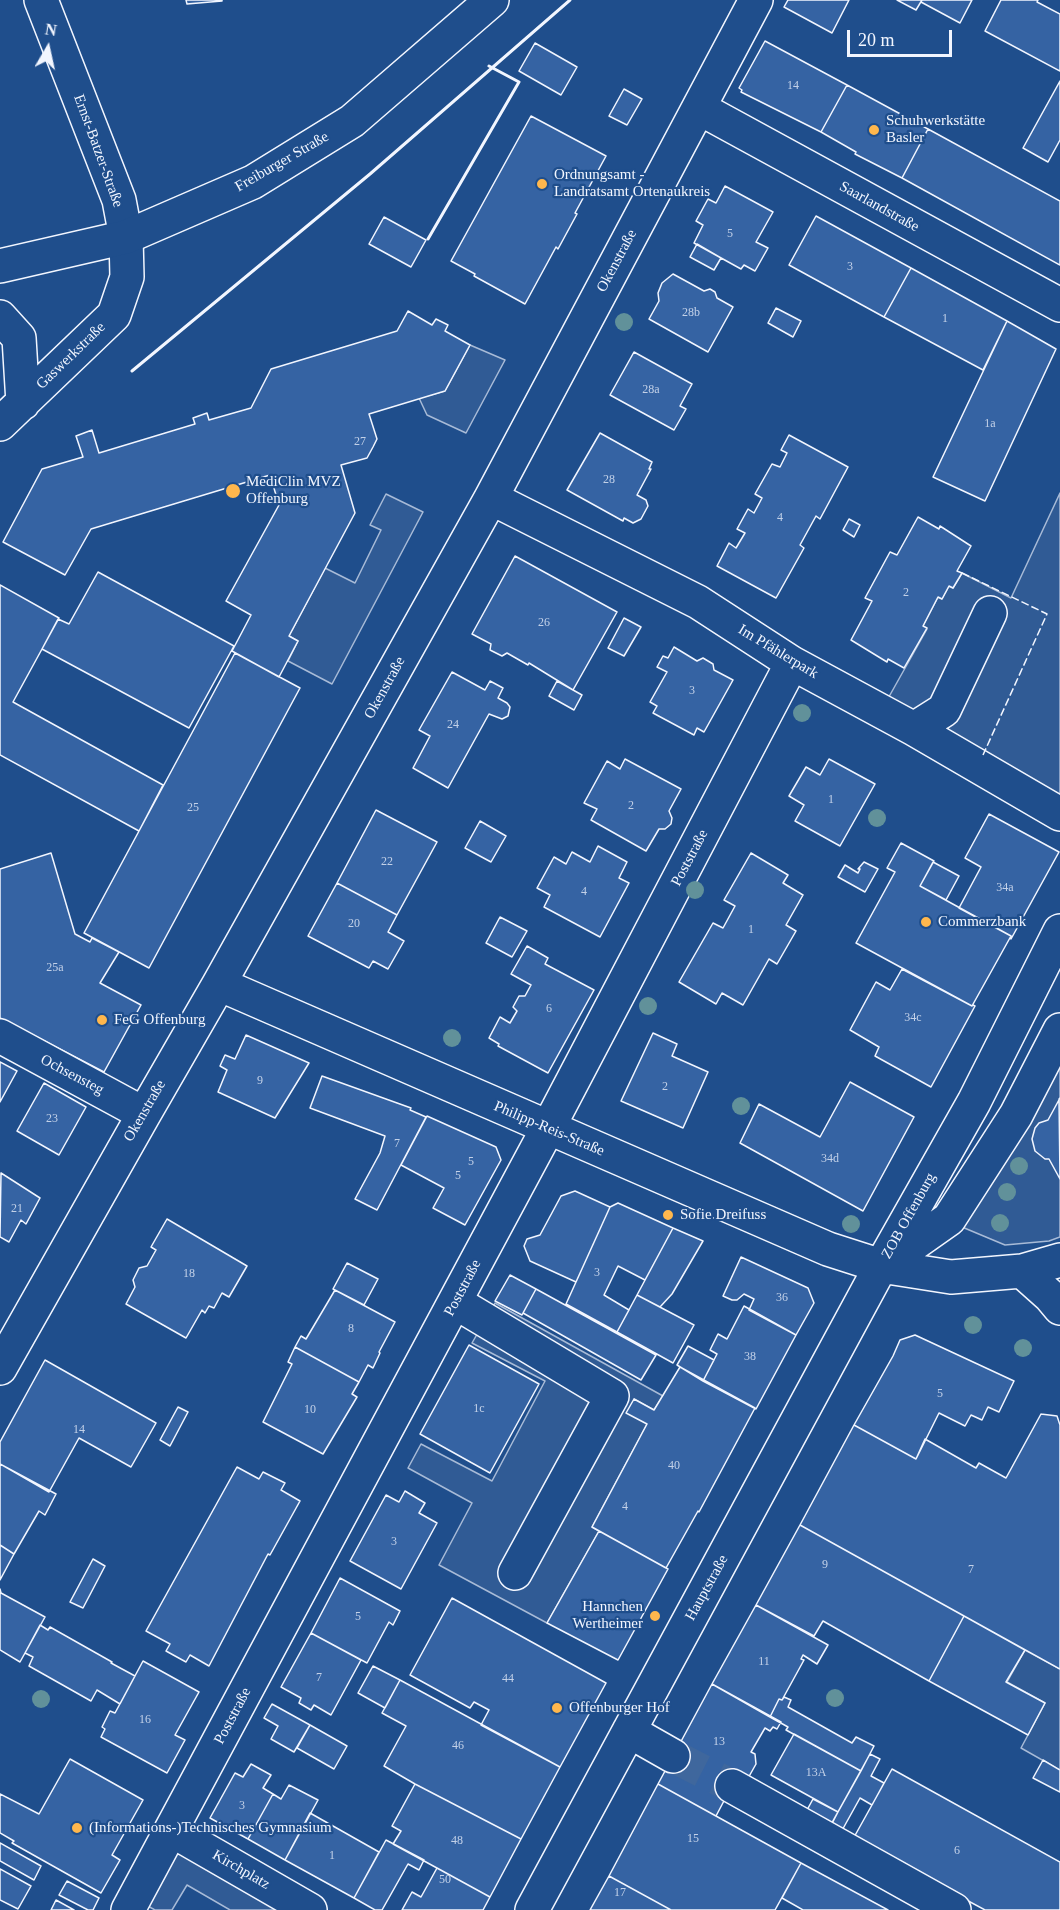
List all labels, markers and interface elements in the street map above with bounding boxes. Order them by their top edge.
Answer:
north arrow [18,18,78,78]
scale bar [850,18,955,56]
text: N [44,20,58,39]
text: 20 m [858,30,895,50]
house number: 14 [787,79,799,93]
street label: Ernst-Batzer-Straße [69,92,127,210]
place label: Schuhwerkstätte Basler [886,112,985,147]
marker: Schuhwerkstätte Basler [867,123,881,137]
street label: Freiburger Straße [232,128,332,196]
place label: Ordnungsamt - Landratsamt Ortenaukreis [554,166,710,201]
marker: Ordnungsamt - Landratsamt Ortenaukreis [535,177,549,191]
street label: Saarlandstraße [836,178,922,236]
street label: Okenstraße [593,227,641,295]
house number: 5 [727,227,733,241]
house number: 3 [847,260,853,274]
house number: 28b [682,306,700,320]
house number: 1 [942,312,948,326]
street label: Gaswerkstraße [33,319,109,393]
house number: 28a [642,383,660,397]
house number: 1a [984,417,996,431]
house number: 27 [354,435,366,449]
place label: MediClin MVZ Offenburg [246,473,341,508]
house number: 28 [603,473,615,487]
marker: MediClin MVZ Offenburg [224,482,242,500]
house number: 4 [777,511,783,525]
house number: 2 [903,586,909,600]
house number: 26 [538,616,550,630]
street label: Im Pfählerpark [735,621,821,683]
street label: Okenstraße [361,654,409,722]
house number: 3 [689,684,695,698]
house number: 24 [447,718,459,732]
house number: 1 [828,793,834,807]
house number: 2 [628,799,634,813]
house number: 25 [187,801,199,815]
street label: Poststraße [668,827,712,889]
house number: 22 [381,855,393,869]
house number: 34a [996,881,1014,895]
house number: 4 [581,885,587,899]
place label: Commerzbank [938,913,1026,931]
marker: Commerzbank [919,915,933,929]
house number: 20 [348,917,360,931]
house number: 1 [748,923,754,937]
house number: 25a [46,961,64,975]
house number: 6 [546,1002,552,1016]
place label: FeG Offenburg [114,1011,206,1029]
house number: 34c [904,1011,922,1025]
marker: FeG Offenburg [95,1013,109,1027]
street label: Ochsensteg [37,1051,107,1099]
house number: 9 [257,1074,263,1088]
street label: Okenstraße [120,1077,170,1145]
house number: 2 [662,1080,668,1094]
street label: Philipp-Reis-Straße [491,1098,607,1160]
house number: 23 [46,1112,58,1126]
house number: 7 [394,1137,400,1151]
house number: 34d [821,1152,839,1166]
house number: 5 [468,1155,474,1169]
house number: 5 [455,1169,461,1183]
street label: ZOB Offenburg [878,1170,940,1262]
house number: 21 [11,1202,23,1216]
place label: Sofie Dreifuss [680,1206,766,1224]
marker: Sofie Dreifuss [661,1208,675,1222]
street label: Poststraße [441,1257,485,1319]
house number: 3 [594,1266,600,1280]
house number: 18 [183,1267,195,1281]
house number: 36 [776,1291,788,1305]
house number: 8 [348,1322,354,1336]
house number: 38 [744,1350,756,1364]
house number: 5 [937,1387,943,1401]
house number: 1c [473,1402,485,1416]
house number: 10 [304,1403,316,1417]
house number: 14 [73,1423,85,1437]
house number: 40 [668,1459,680,1473]
house number: 4 [622,1500,628,1514]
house number: 3 [391,1535,397,1549]
street label: Hauptstraße [682,1552,732,1624]
house number: 9 [822,1558,828,1572]
house number: 7 [968,1563,974,1577]
place label: Hannchen Wertheimer [573,1598,643,1633]
marker: Hannchen Wertheimer [648,1609,662,1623]
house number: 5 [355,1610,361,1624]
house number: 11 [758,1655,770,1669]
house number: 7 [316,1671,322,1685]
house number: 44 [502,1672,514,1686]
street label: Poststraße [211,1685,255,1747]
place label: Offenburger Hof [569,1699,670,1717]
marker: Offenburger Hof [550,1701,564,1715]
house number: 16 [139,1713,151,1727]
house number: 13 [713,1735,725,1749]
house number: 46 [452,1739,464,1753]
house number: 13A [806,1766,826,1780]
house number: 3 [239,1799,245,1813]
place label: (Informations-)Technisches Gymnasium [89,1819,332,1837]
marker: (Informations-)Technisches Gymnasium [70,1821,84,1835]
house number: 15 [687,1832,699,1846]
house number: 48 [451,1834,463,1848]
house number: 6 [954,1844,960,1858]
street label: Kirchplatz [209,1846,273,1894]
house number: 1 [329,1849,335,1863]
house number: 50 [439,1873,451,1887]
house number: 17 [614,1886,626,1900]

